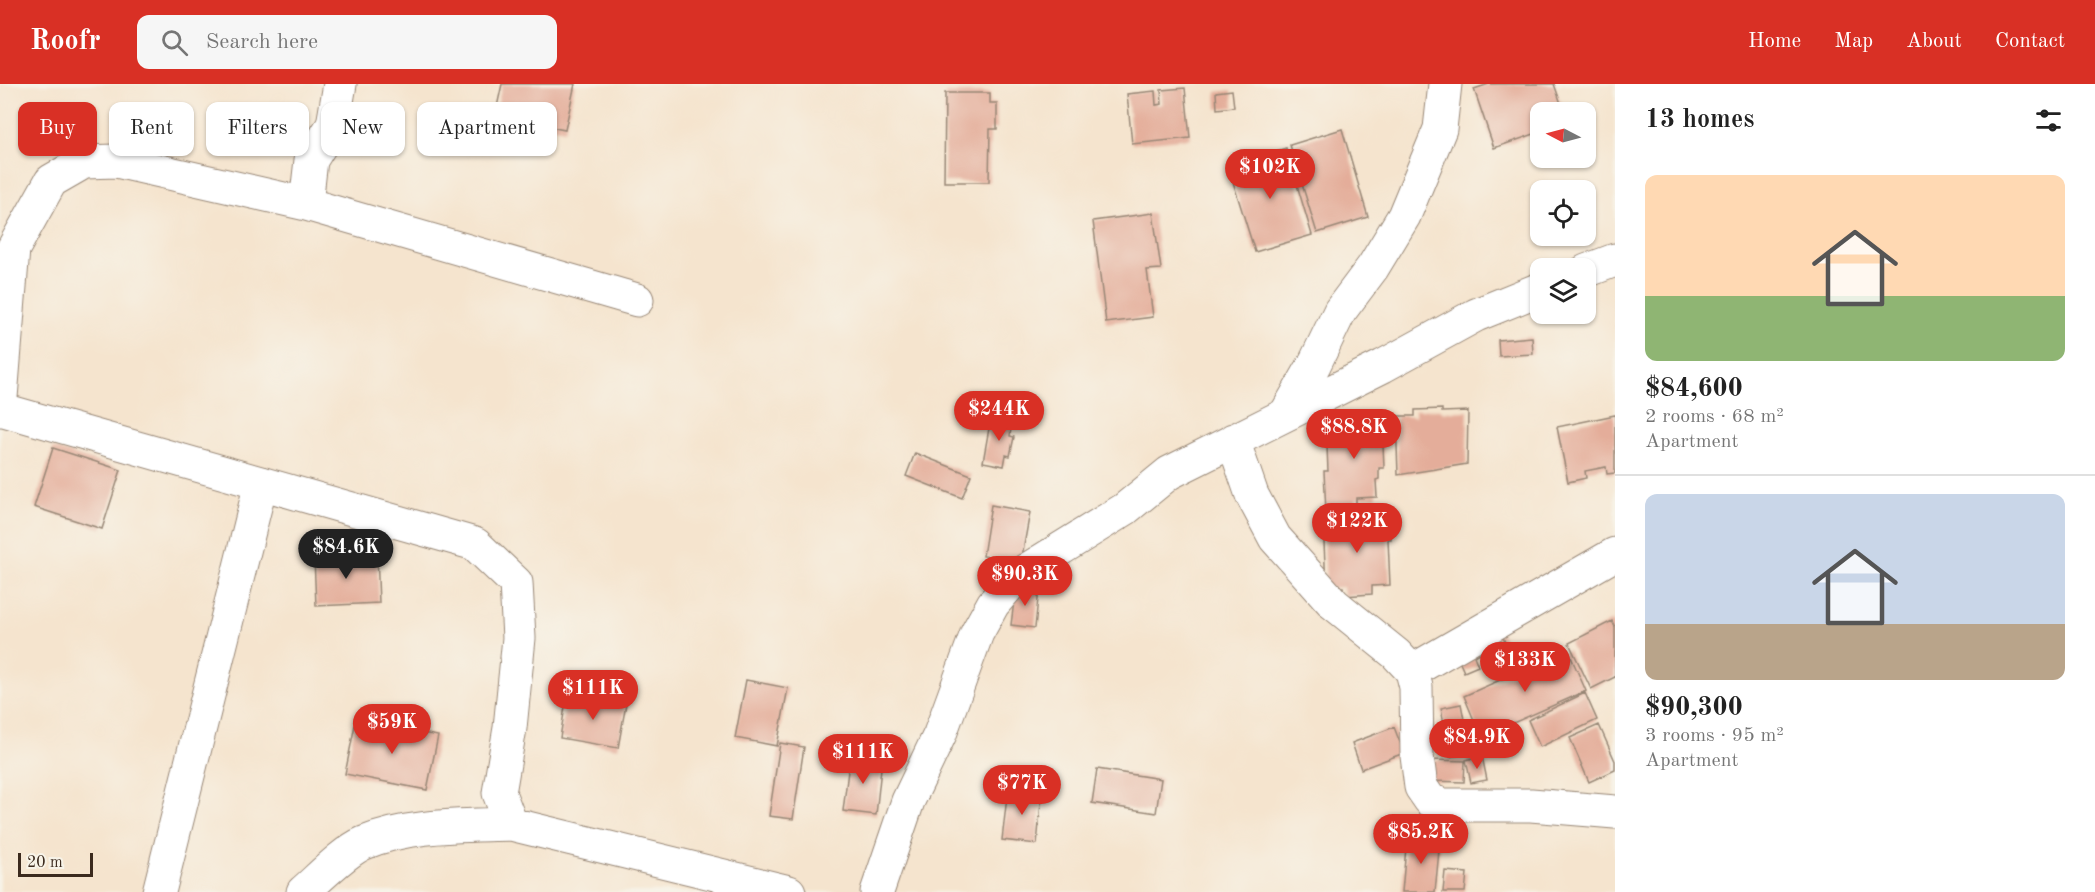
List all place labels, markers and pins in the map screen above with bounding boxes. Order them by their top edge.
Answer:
pin: $102K [1228,149,1312,200]
pin: $244K [957,391,1041,442]
pin: $88.8K [1305,409,1403,460]
pin: $122K [1315,503,1399,554]
pin: $84.6K [297,529,395,580]
pin: $90.3K [976,556,1074,607]
pin: $133K [1483,642,1567,693]
pin: $111K [551,670,635,721]
pin: $59K [356,704,428,755]
pin: $84.9K [1428,719,1526,770]
pin: $111K [821,734,905,785]
pin: $77K [986,765,1058,816]
pin: $85.2K [1372,814,1470,865]

